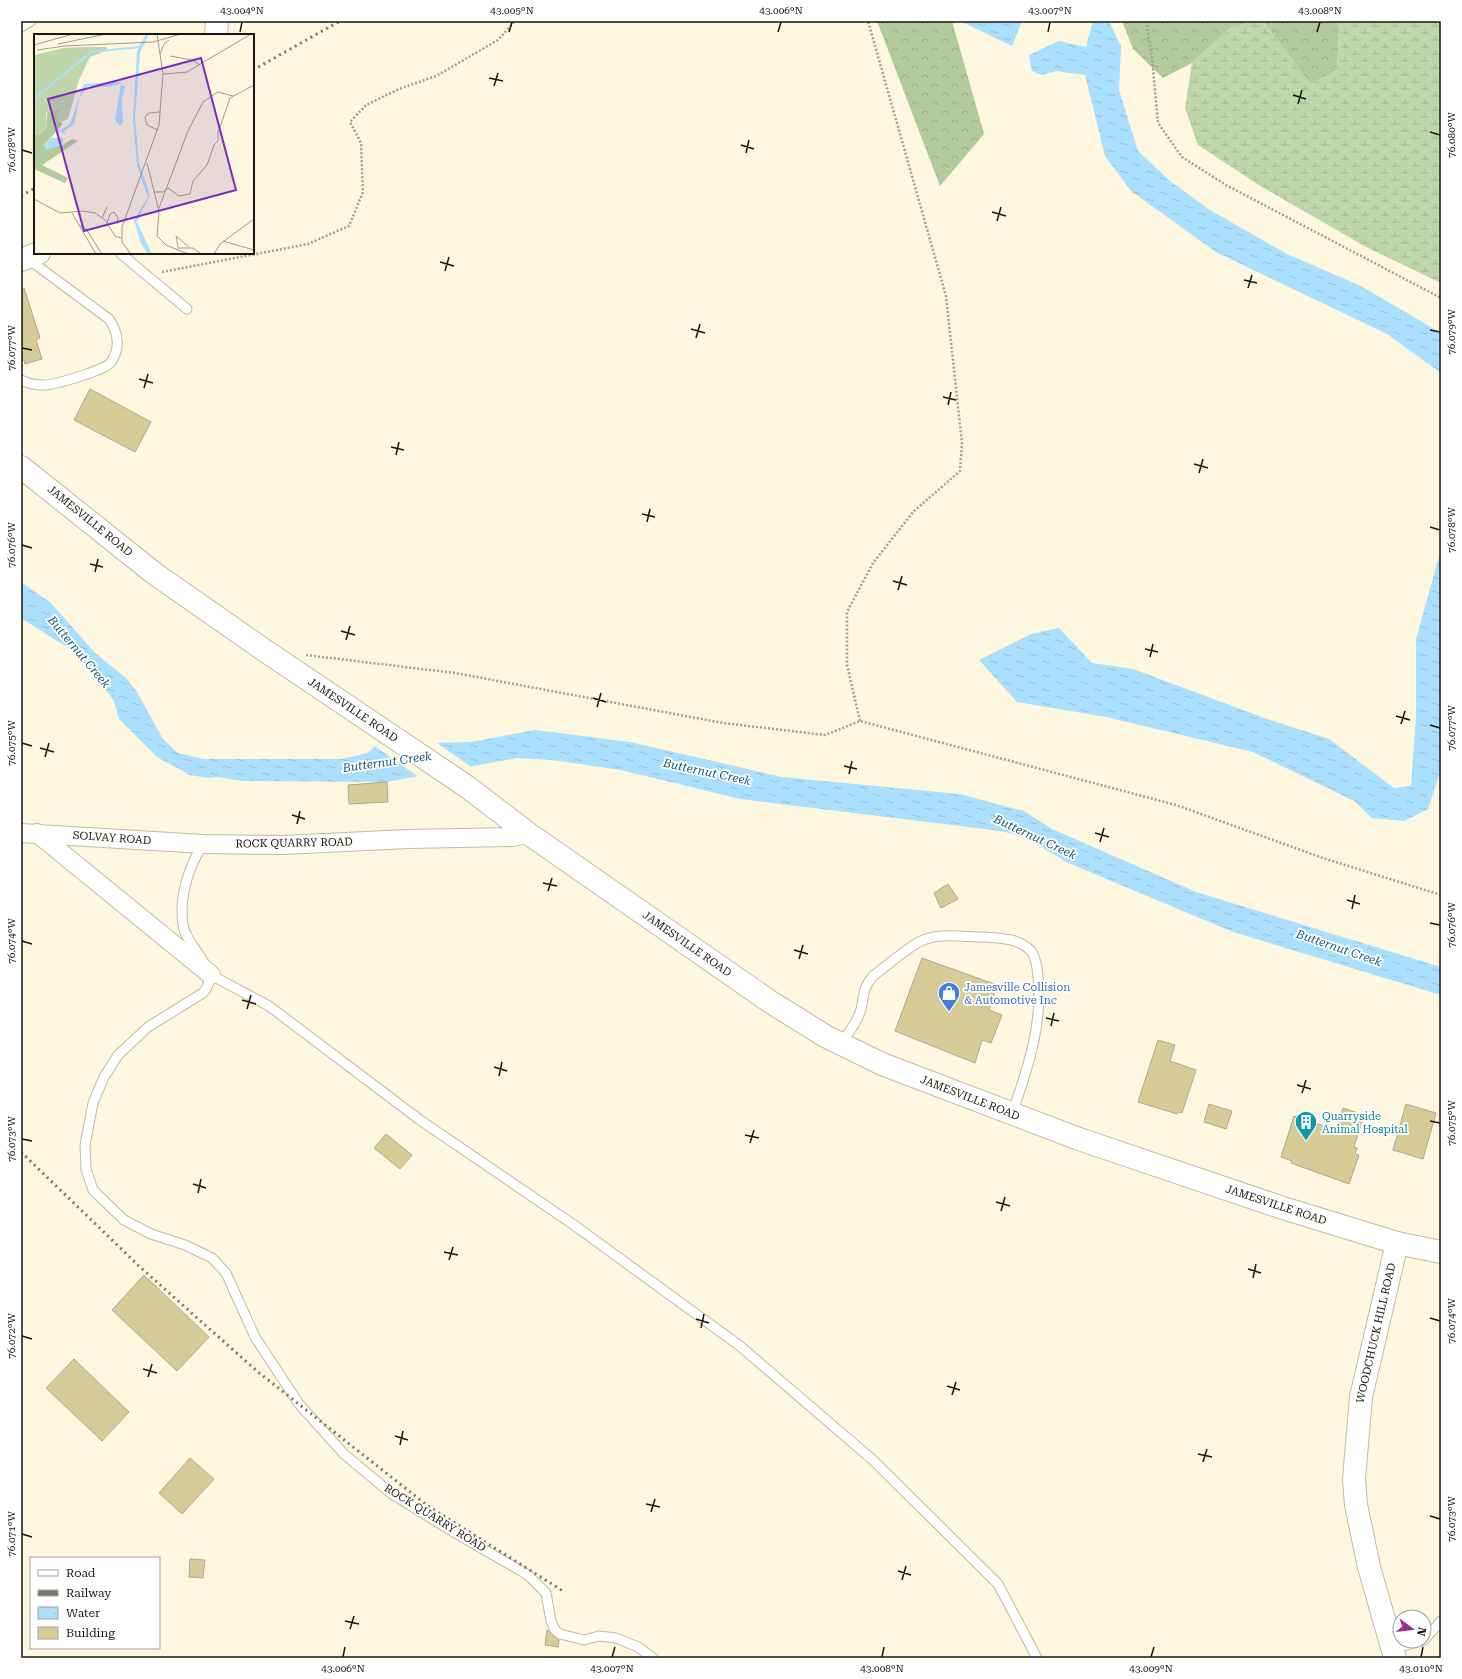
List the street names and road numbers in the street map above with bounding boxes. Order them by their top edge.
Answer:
street label: JAMESVILLE ROAD [45,483,135,559]
street label: JAMESVILLE ROAD [306,675,400,745]
street label: SOLVAY ROAD [72,829,152,847]
street label: ROCK QUARRY ROAD [235,835,353,851]
street label: JAMESVILLE ROAD [640,908,734,980]
street label: JAMESVILLE ROAD [918,1073,1022,1123]
street label: JAMESVILLE ROAD [1224,1183,1328,1227]
street label: WOODCHUCK HILL ROAD [1354,1262,1398,1404]
street label: ROCK QUARRY ROAD [382,1481,488,1555]

